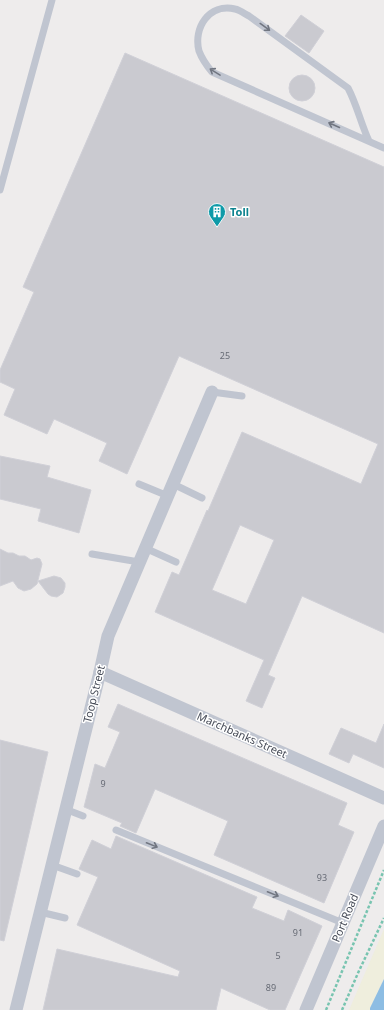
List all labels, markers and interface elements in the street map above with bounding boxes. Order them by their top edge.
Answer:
one-way arrow [259,23,270,31]
one-way arrow [209,68,221,76]
one-way arrow [328,121,340,129]
building icon: Toll [207,202,227,227]
place label: Toll [230,204,249,219]
house number: 25 [220,349,230,362]
street label: Toop Street [79,663,108,724]
street label: Marchbanks Street [195,708,290,761]
house number: 9 [100,777,106,790]
one-way arrow [146,841,158,849]
house number: 93 [317,871,327,884]
one-way arrow [266,891,278,898]
street label: Port Road [328,891,361,944]
house number: 91 [293,926,303,939]
house number: 5 [275,949,281,962]
house number: 89 [266,981,276,994]

